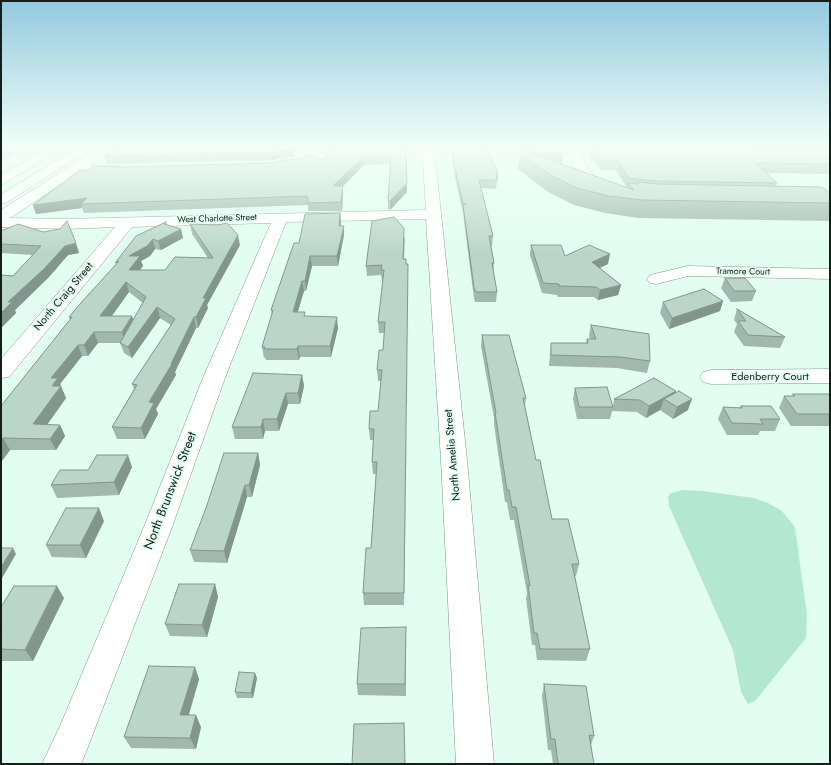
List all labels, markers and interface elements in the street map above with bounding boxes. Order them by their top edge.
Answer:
street label: West Charlotte Street [177,212,257,226]
street label: North Craig Street [32,260,96,334]
street label: Tramore Court [716,266,770,278]
street label: Edenberry Court [731,370,809,384]
street label: North Amelia Street [442,409,464,501]
street label: North Brunswick Street [141,430,201,552]

